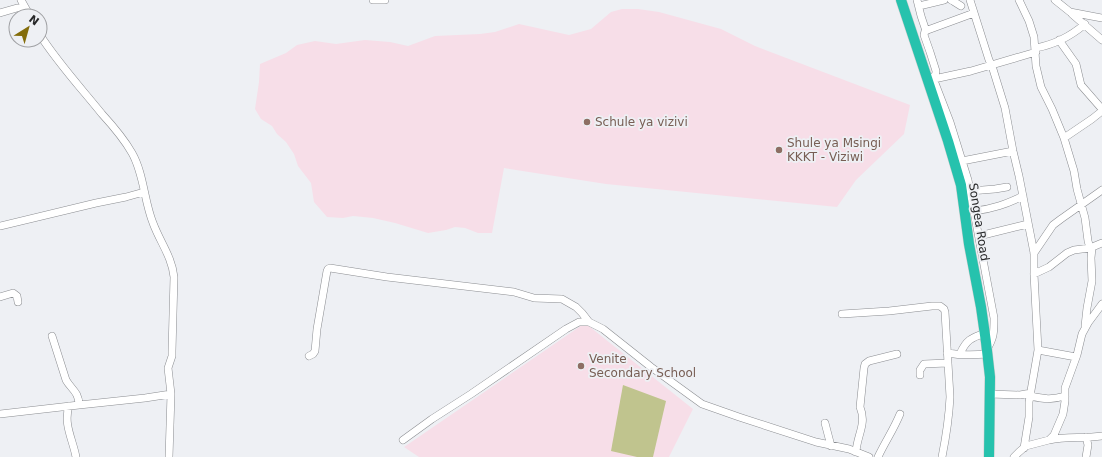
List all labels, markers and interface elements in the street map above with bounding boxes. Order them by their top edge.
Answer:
north arrow [8,8,48,48]
text: N [26,12,41,28]
place label: Schule ya vizivi [595,115,688,129]
marker: Schule ya vizivi [582,117,592,127]
place label: Shule ya Msingi KKKT - Viziwi [787,136,881,164]
marker: Shule ya Msingi KKKT - Viziwi [774,145,784,155]
street label: Songea Road [966,182,992,262]
place label: Venite Secondary School [589,352,696,380]
marker: Venite Secondary School [576,361,586,371]

